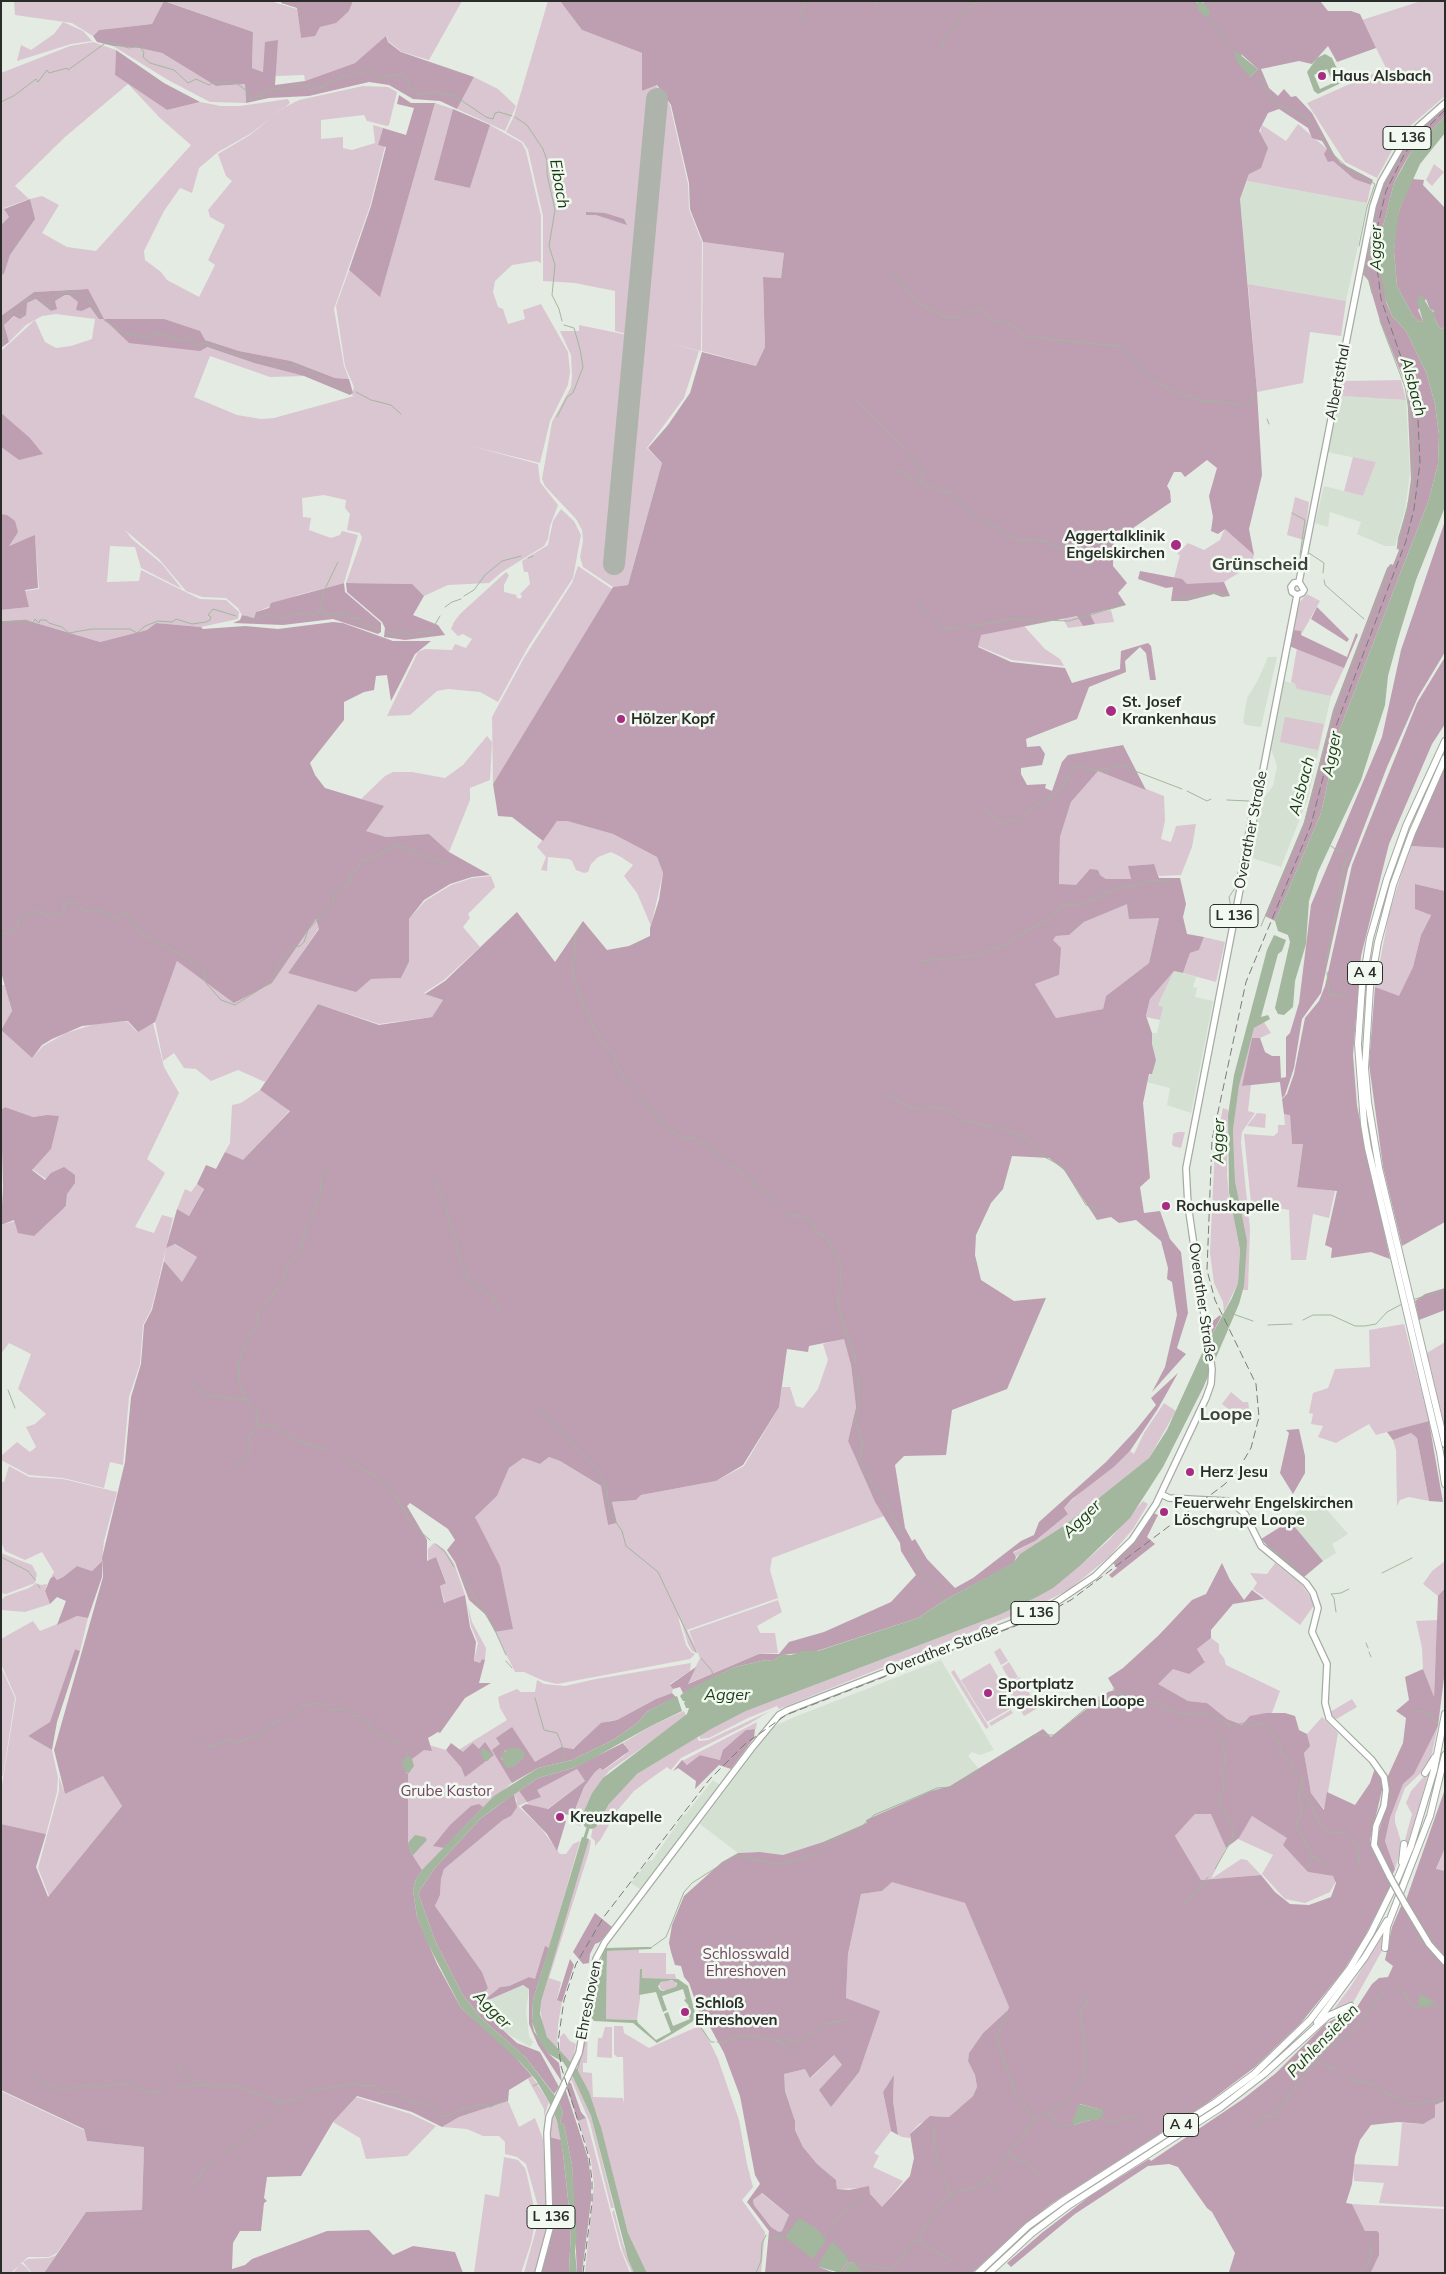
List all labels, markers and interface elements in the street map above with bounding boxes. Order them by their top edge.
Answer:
place label: Haus Alsbach [1332,67,1431,85]
marker: Haus Alsbach [1316,70,1328,82]
road number: L 136 [1383,126,1431,150]
water label: Eibach [545,158,573,210]
water label: Agger [1366,225,1386,271]
street label: Albertsthal [1322,343,1354,421]
water label: Alsbach [1396,356,1430,418]
place label: Aggertalklinik Engelskirchen [1064,527,1165,562]
marker: Aggertalklinik Engelskirchen [1169,538,1183,552]
district label: Grünscheid [1212,554,1308,576]
place label: St. Josef Krankenhaus [1122,693,1216,728]
marker: St. Josef Krankenhaus [1104,704,1118,718]
place label: Hölzer Kopf [631,710,715,728]
marker: Hölzer Kopf [615,713,627,725]
water label: Agger [1318,730,1346,778]
water label: Alsbach [1285,755,1319,817]
street label: Overather Straße [1231,769,1271,891]
road number: L 136 [1210,904,1258,928]
road number: A 4 [1348,961,1382,984]
water label: Agger [1209,1118,1229,1164]
place label: Rochuskapelle [1176,1197,1279,1215]
marker: Rochuskapelle [1160,1200,1172,1212]
street label: Overather Straße [1185,1241,1219,1363]
district label: Loope [1200,1404,1252,1426]
place label: Herz Jesu [1200,1463,1268,1481]
marker: Herz Jesu [1184,1466,1196,1478]
place label: Feuerwehr Engelskirchen Löschgrupe Loope [1174,1494,1353,1529]
water label: Agger [1059,1496,1105,1542]
marker: Feuerwehr Engelskirchen Löschgrupe Loope [1158,1506,1170,1518]
road number: L 136 [1011,1602,1059,1625]
street label: Overather Straße [883,1620,1001,1680]
place label: Sportplatz Engelskirchen Loope [998,1675,1145,1710]
water label: Agger [704,1685,750,1705]
marker: Sportplatz Engelskirchen Loope [982,1687,994,1699]
park label: Grube Kastor [400,1782,492,1800]
place label: Kreuzkapelle [570,1808,662,1826]
marker: Kreuzkapelle [554,1811,566,1823]
park label: Schlosswald Ehreshoven [703,1945,789,1980]
street label: Ehreshoven [572,1959,606,2041]
water label: Agger [469,1987,515,2033]
place label: Schloß Ehreshoven [695,1994,778,2029]
water label: Puhlensiefen [1283,2000,1363,2082]
marker: Schloß Ehreshoven [679,2006,691,2018]
road number: A 4 [1164,2114,1198,2136]
road number: L 136 [527,2206,575,2228]

